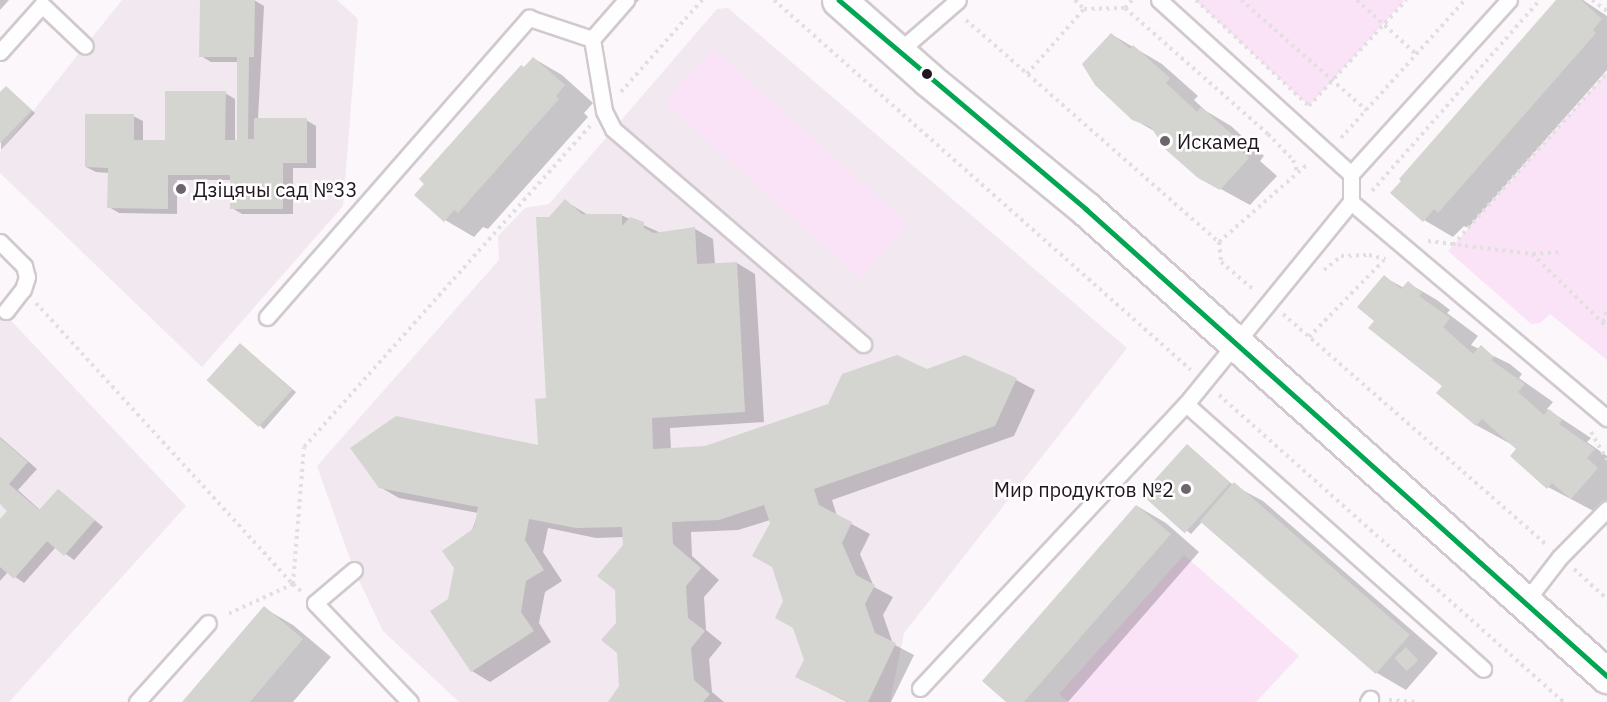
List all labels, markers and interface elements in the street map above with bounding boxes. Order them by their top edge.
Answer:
unlabelled marker [921,68,933,80]
place label: Искамед [1177,129,1260,153]
marker: Искамед [1158,134,1172,148]
place label: Дзіцячы сад №33 [193,177,358,201]
marker: Дзіцячы сад №33 [174,182,188,196]
place label: Мир продуктов №2 [994,477,1174,501]
marker: Мир продуктов №2 [1179,482,1193,496]

